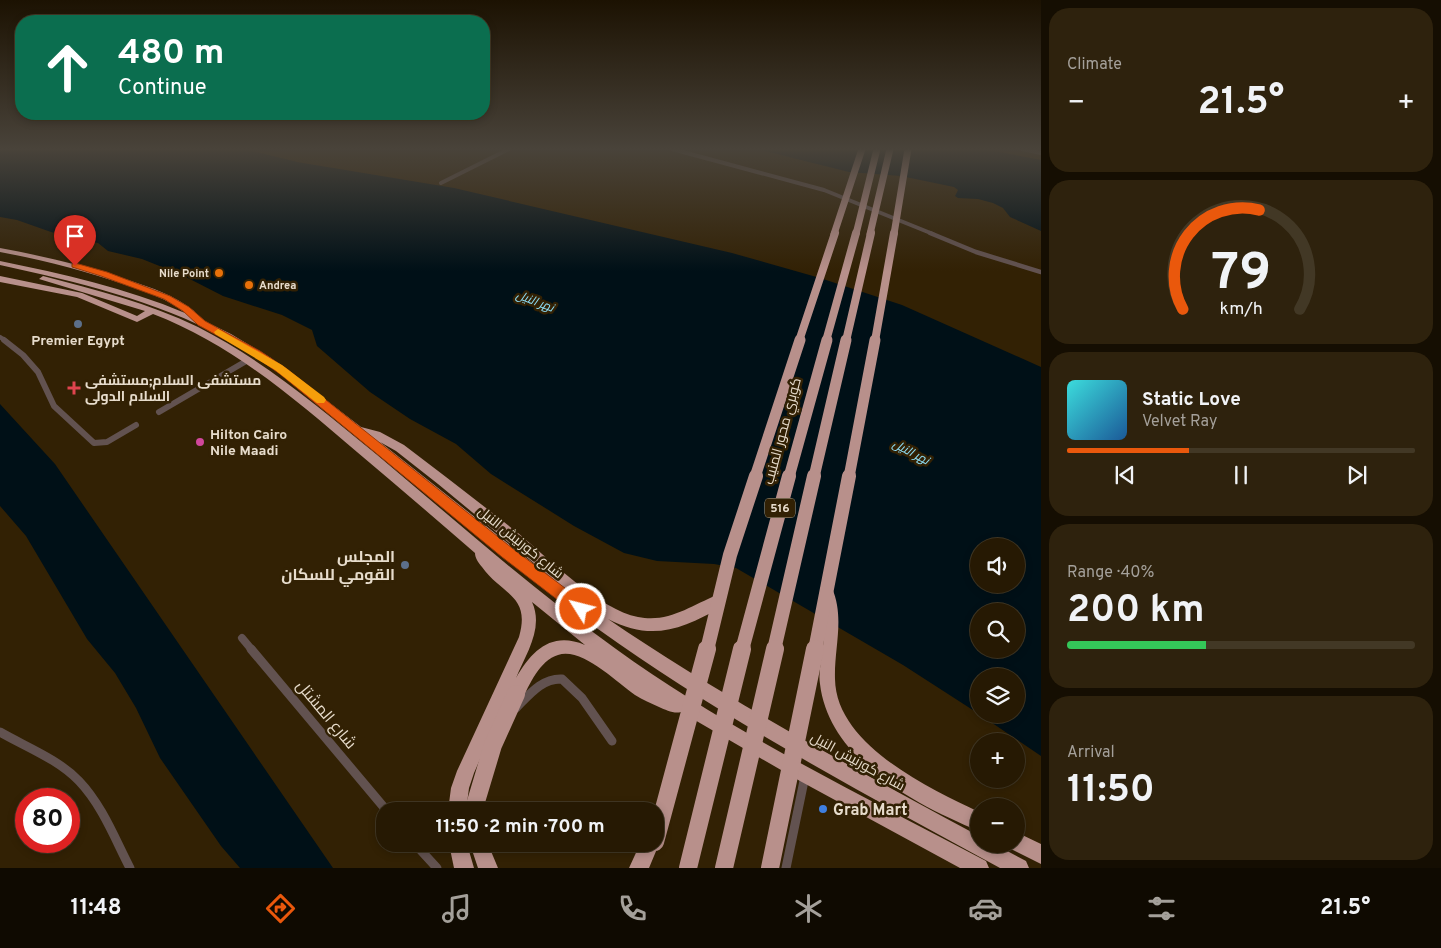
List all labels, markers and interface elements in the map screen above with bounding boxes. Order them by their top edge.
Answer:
text: 480 m [118,32,224,76]
icon: ahead [35,35,100,100]
text: Climate [1067,55,1122,75]
text: Continue [118,75,207,102]
text: 21.5° [1198,79,1284,128]
text: − [1067,86,1085,122]
text: + [1397,86,1415,122]
pin [54,215,96,266]
icon: arrive [61,222,89,250]
text: 79 [1211,242,1271,308]
place label: Nile Point [159,267,209,281]
marker: Nile Point [213,267,225,279]
marker: Andrea [243,279,255,291]
place label: Andrea [259,279,296,293]
water label: نهر النيل [513,287,558,317]
text: km/h [1219,298,1263,321]
marker: Premier Egypt [72,318,84,330]
place label: Premier Egypt [31,333,125,350]
place label: مستشفى السلام;مستشفى السلام الدولى [85,372,261,406]
street label: كوبري محور المنيب [761,376,808,487]
marker: مستشفى السلام;مستشفى السلام الدولى [67,381,81,395]
text: Static Love [1142,388,1241,412]
text: Velvet Ray [1142,412,1217,432]
place label: Hilton Cairo Nile Maadi [210,427,287,460]
marker: Hilton Cairo Nile Maadi [194,436,206,448]
water label: نهر النيل [889,437,933,470]
icon: previous [1111,461,1139,489]
icon: pause [1227,461,1255,489]
icon: next [1343,461,1371,489]
road number: 516 [765,498,795,518]
street label: شارع كورنيش النيل [474,503,566,583]
map controls [970,538,1025,853]
button: sound [970,538,1025,593]
place label: المجلس القومي للسكان [281,548,395,587]
marker: المجلس القومي للسكان [399,559,411,571]
text: Range · 40% [1067,563,1155,583]
position arrow [554,582,606,634]
text: 200 km [1067,587,1204,636]
button: search [970,603,1025,658]
button: layers [970,668,1025,723]
street label: شارع المشتل [291,677,360,754]
street label: شارع كورنيش النيل [807,729,907,795]
button: + [970,733,1025,788]
text: Arrival [1067,743,1115,763]
text: 11:50 [1067,767,1155,816]
speed limit sign: 80 [15,788,80,853]
button: − [970,798,1025,853]
place label: Grab Mart [833,801,908,821]
marker: Grab Mart [817,803,829,815]
text: 11:50 · 2 min · 700 m [435,815,605,839]
icon: directions [263,891,298,926]
icon: music [439,891,474,926]
icon: phone [615,891,650,926]
icon: climate [791,891,826,926]
icon: car [968,891,1003,926]
icon: filters [1144,891,1179,926]
text: 11:48 [71,895,122,922]
text: 21.5° [1320,895,1370,922]

